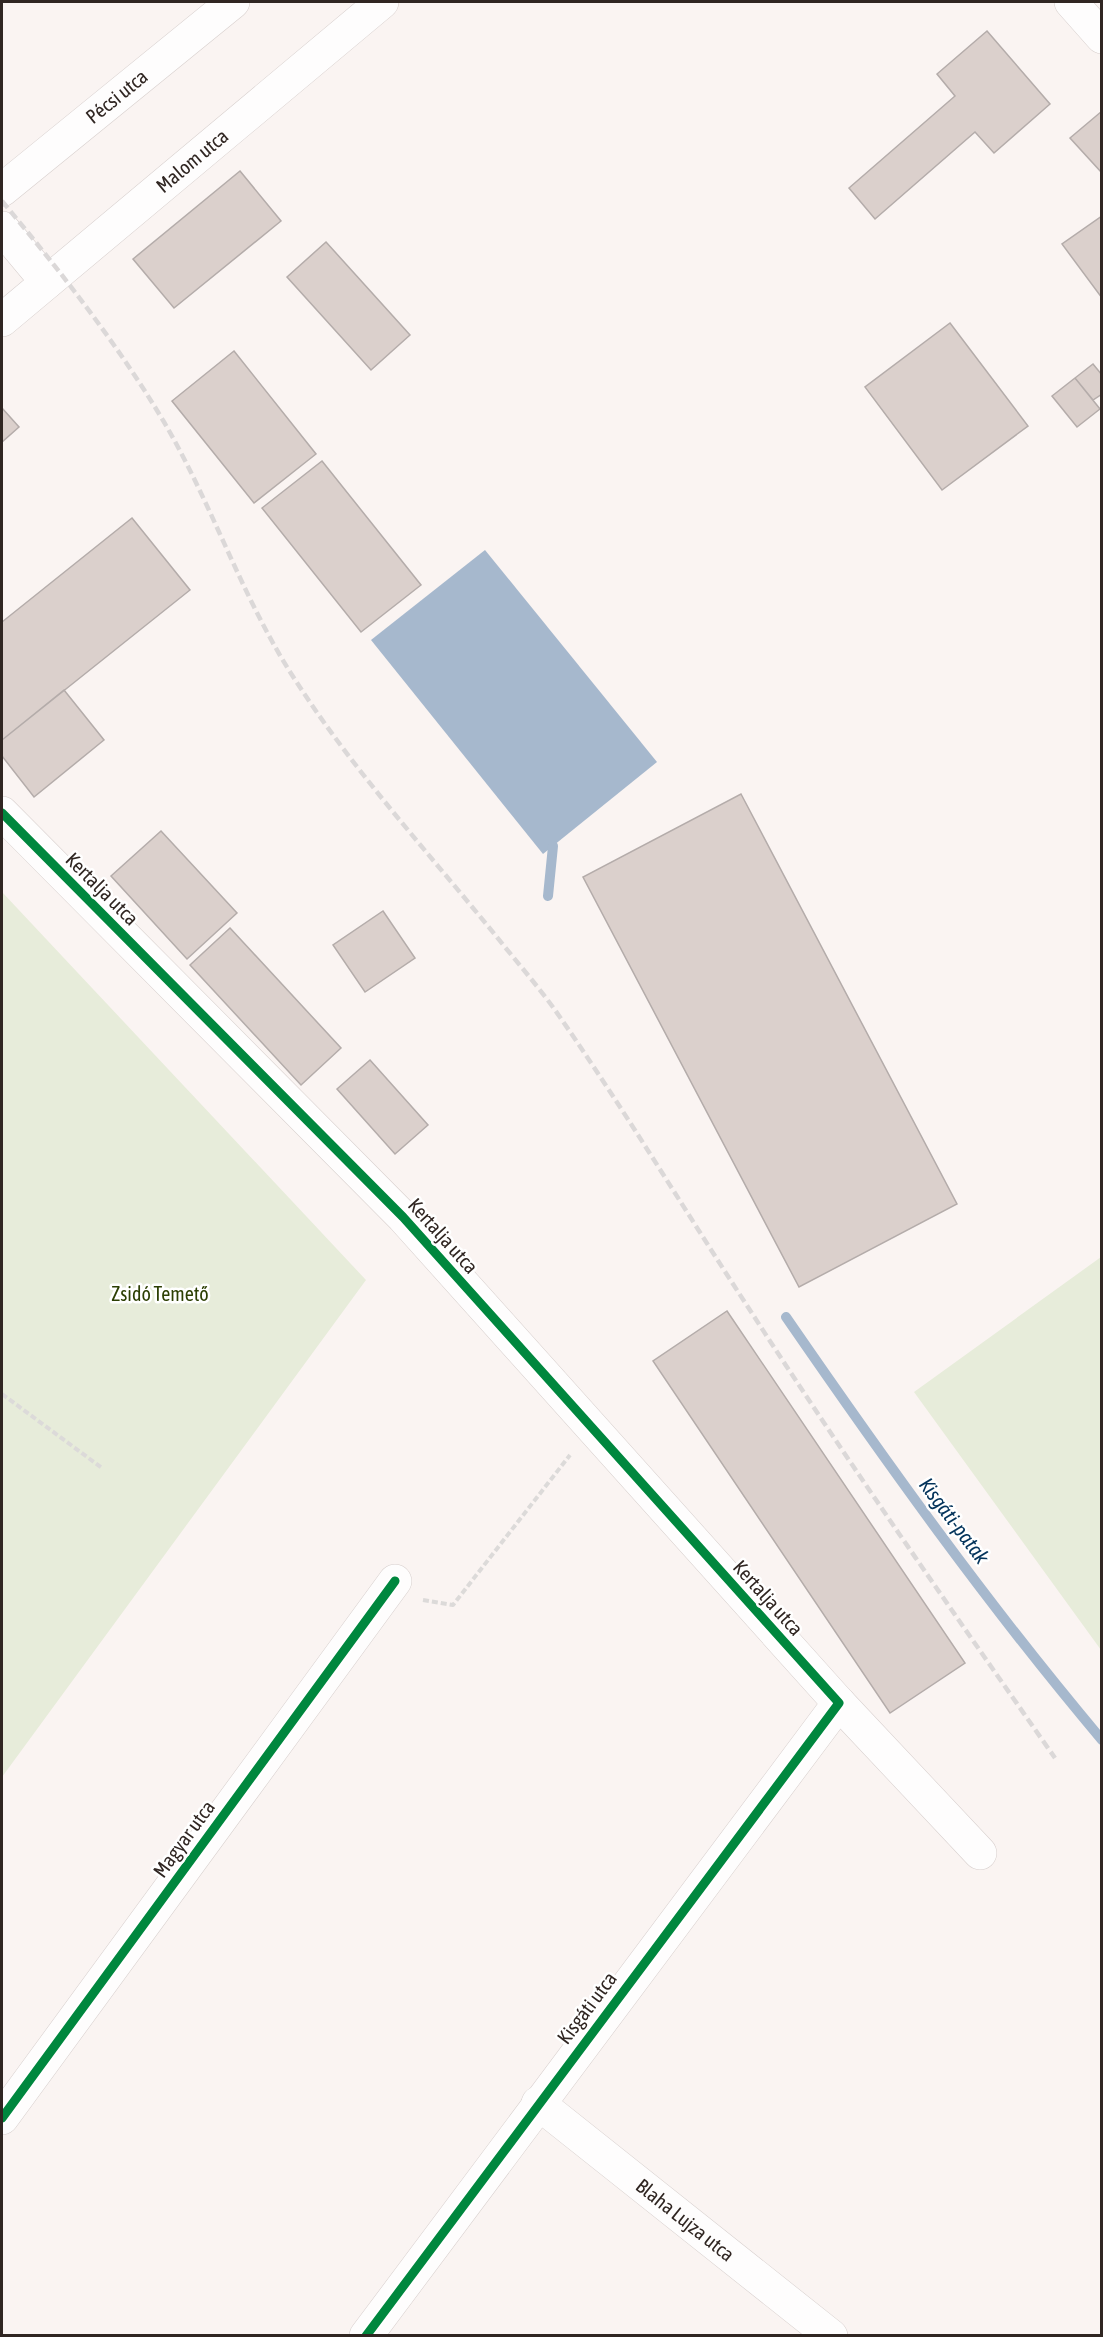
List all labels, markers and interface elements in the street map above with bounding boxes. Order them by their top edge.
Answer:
street label: Pécsi utca [81,64,152,128]
street label: Malom utca [151,124,232,197]
street label: Kertalja utca [61,848,143,930]
street label: Kertalja utca [404,1193,483,1278]
park label: Zsidó Temető [111,1282,209,1305]
water label: Kisgáti-patak [915,1473,995,1569]
street label: Kertalja utca [729,1555,808,1640]
street label: Magyar utca [148,1796,219,1882]
street label: Kisgáti utca [552,1967,621,2048]
street label: Blaha Lujza utca [632,2174,739,2266]

